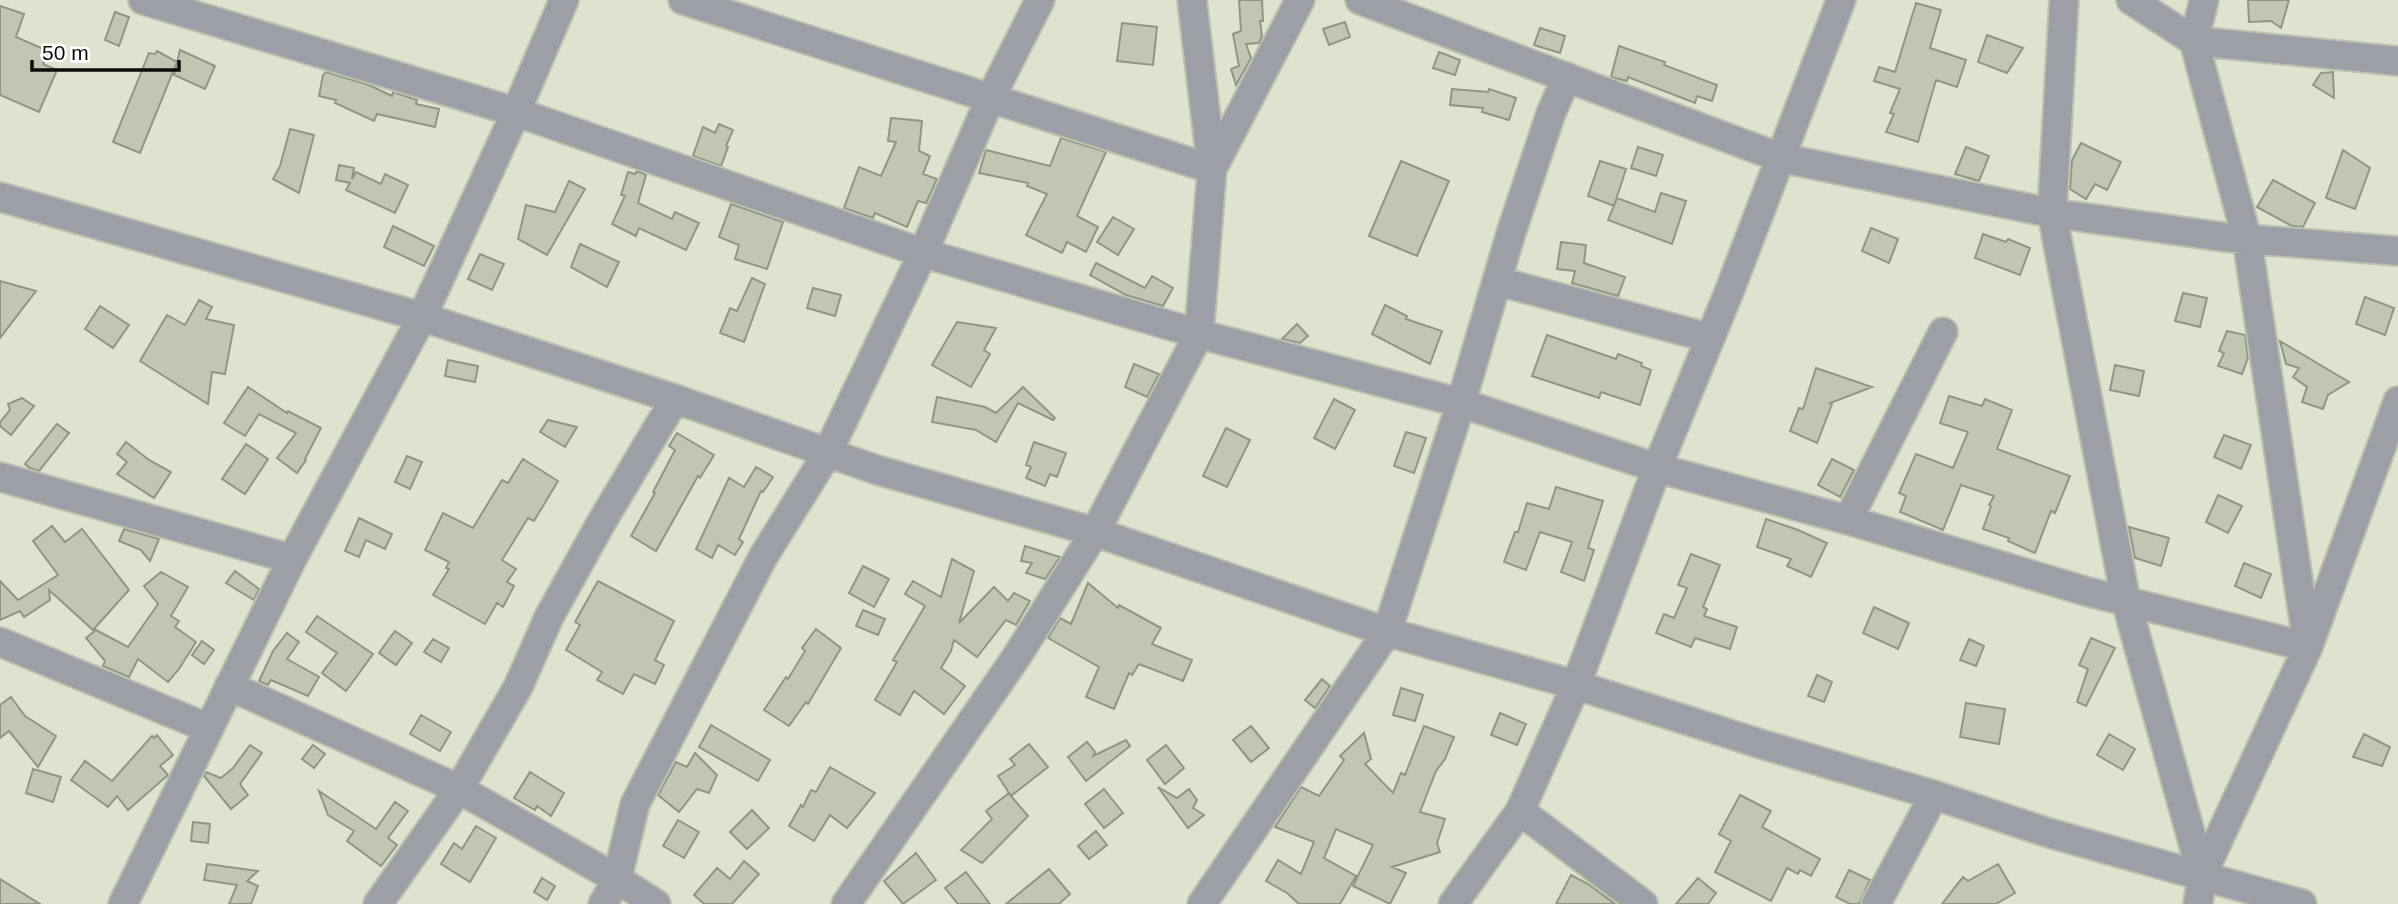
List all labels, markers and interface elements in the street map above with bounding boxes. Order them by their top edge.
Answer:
scale bar [32,28,178,72]
text: 50 m [42,41,89,64]

